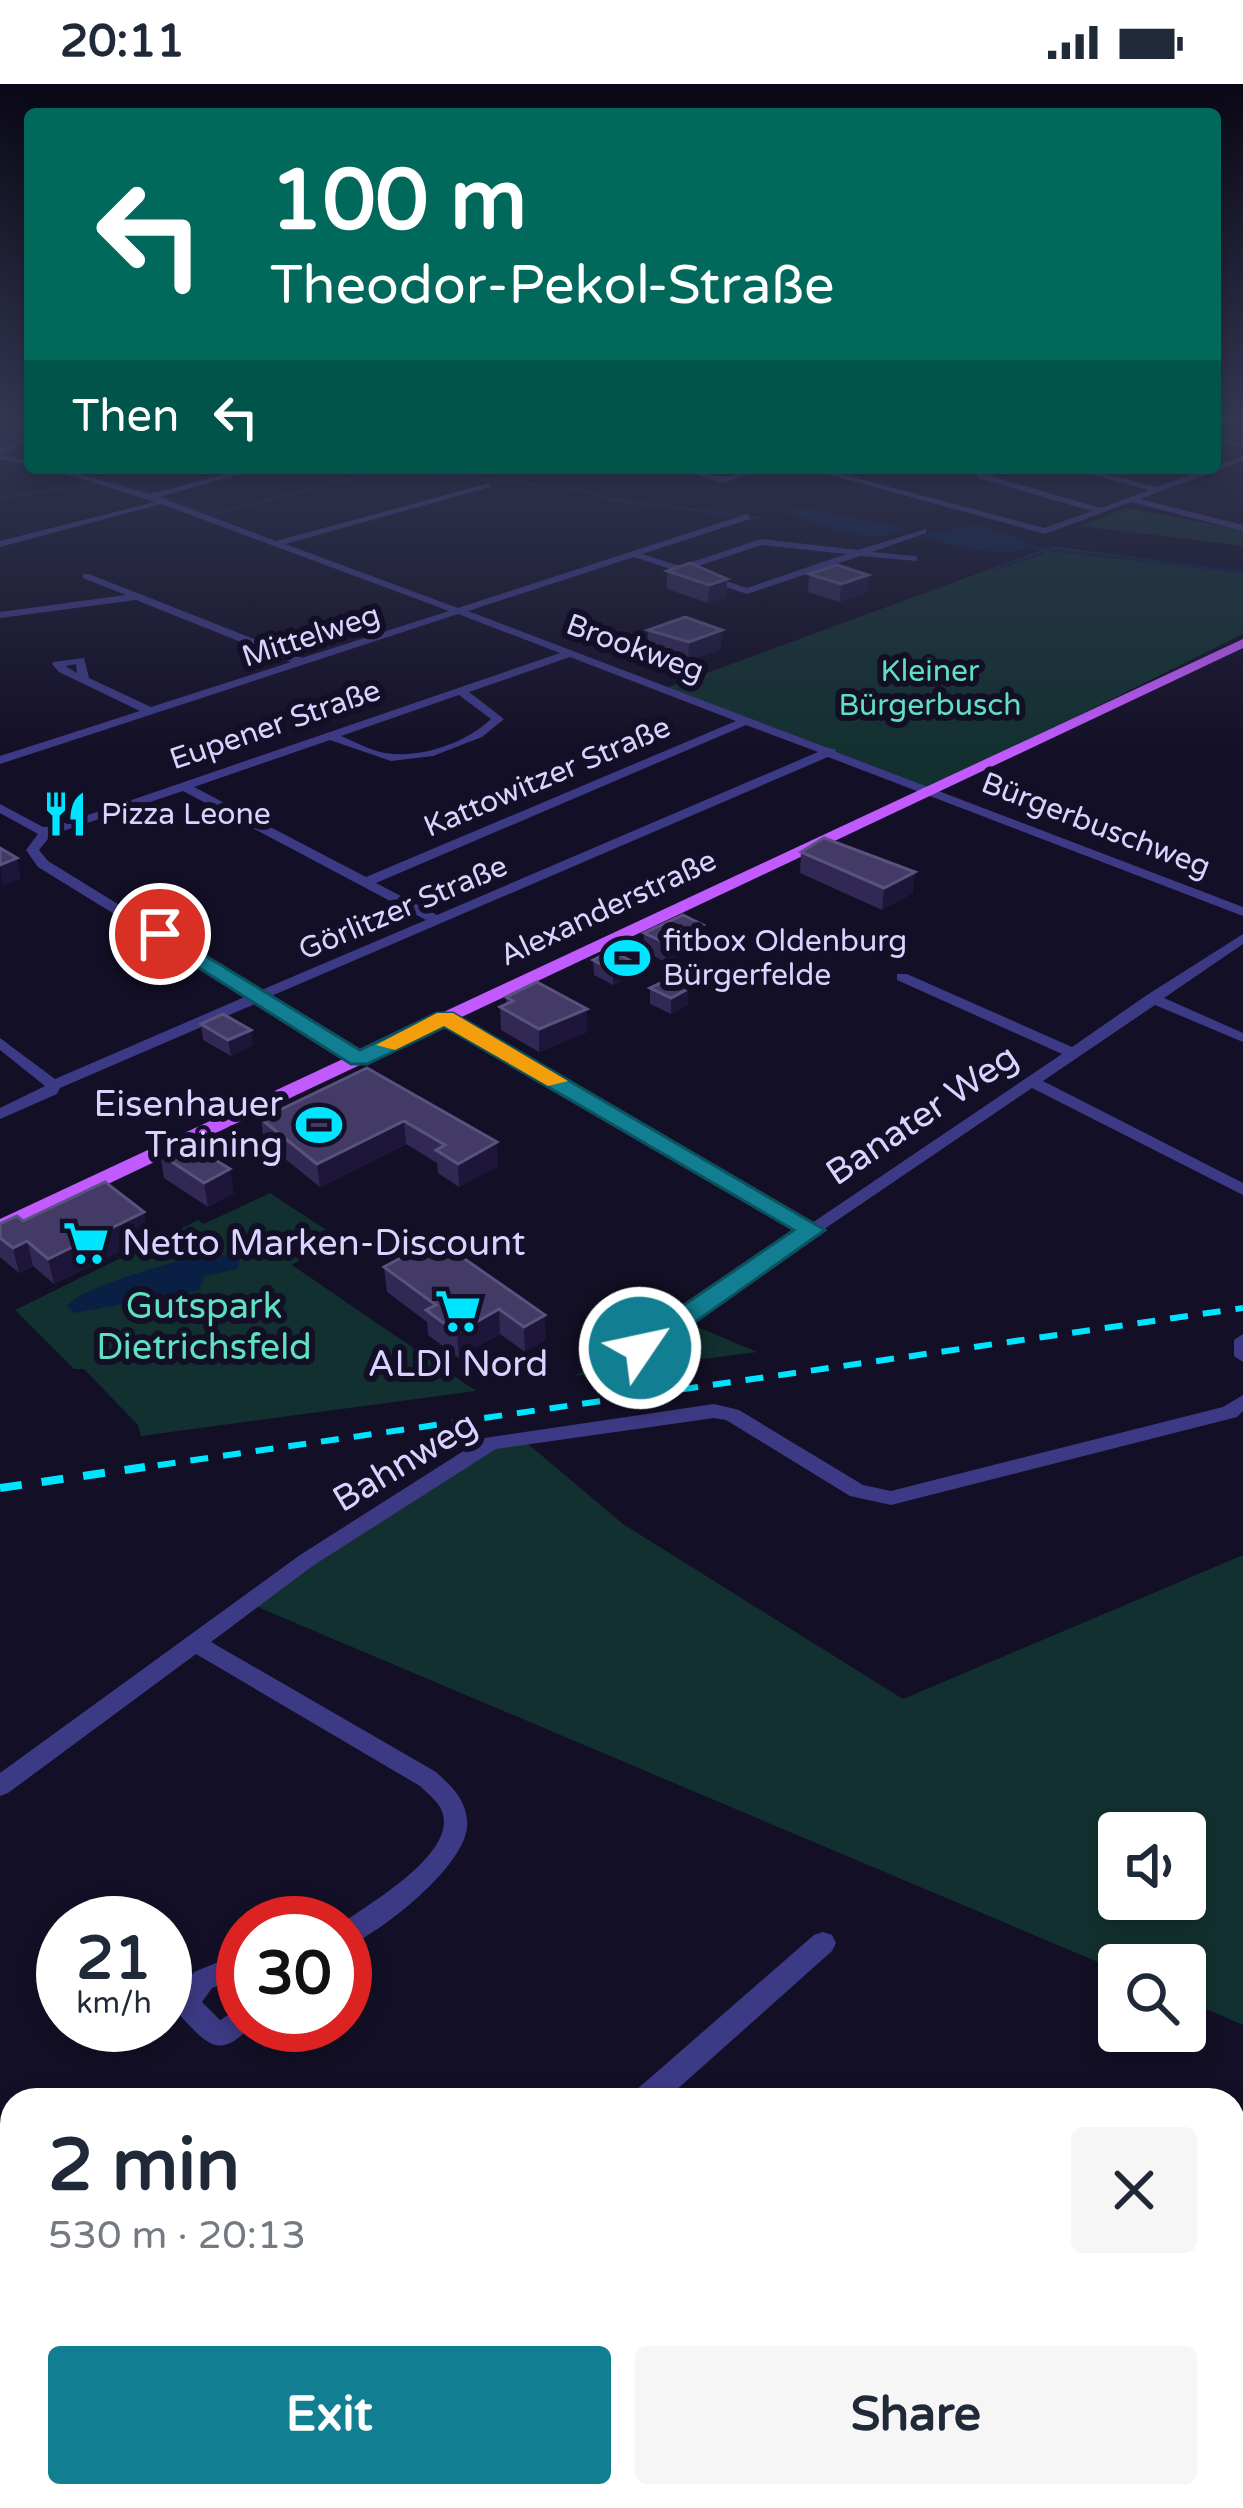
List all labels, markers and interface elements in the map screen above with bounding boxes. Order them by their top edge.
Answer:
text: 20:11 [60,15,185,69]
text: 100 m [270,151,527,252]
icon: left [72,156,228,312]
text: Theodor-Pekol-Straße [270,253,835,318]
icon: left [203,384,269,450]
text: Then [72,390,179,444]
street label: Mittelweg [237,596,385,676]
street label: Brookweg [561,606,709,690]
park label: Kleiner Bürgerbusch [838,653,1022,724]
street label: Eupener Straße [165,672,385,778]
street label: Kattowitzer Straße [418,708,676,846]
street label: Bürgerbuschweg [976,764,1216,886]
restaurant icon: Pizza Leone [40,789,90,839]
place label: Pizza Leone [101,796,271,833]
street label: Alexanderstraße [494,842,722,974]
street label: Görlitzer Straße [293,847,513,969]
pin [109,883,211,985]
icon: arrive [127,901,193,967]
place label: fitbox Oldenburg Bürgerfelde [663,923,907,994]
sports icon: fitbox Oldenburg Bürgerfelde [602,933,652,983]
street label: Banater Weg [818,1035,1026,1195]
place label: Eisenhauer Training [93,1083,283,1167]
sports icon: Eisenhauer Training [294,1100,344,1150]
supermarket icon: Netto Marken-Discount [61,1218,111,1268]
place label: Netto Marken-Discount [122,1222,525,1265]
park label: Gutspark Dietrichsfeld [96,1285,312,1369]
position arrow [577,1285,703,1411]
supermarket icon: ALDI Nord [433,1286,483,1336]
place label: ALDI Nord [368,1343,548,1386]
street label: Bahnweg [325,1402,485,1522]
map controls [1098,1812,1206,2052]
button: sound [1098,1812,1206,1920]
speed limit sign: 30 [216,1896,372,2052]
text: 21 [76,1923,152,1995]
button: search [1098,1944,1206,2052]
text: km/h [76,1985,152,2022]
text: 2 min [48,2123,240,2210]
button: close [1071,2127,1197,2253]
text: 530 m · 20:13 [48,2212,306,2259]
button: Exit [48,2346,611,2484]
button: Share [635,2346,1197,2484]

